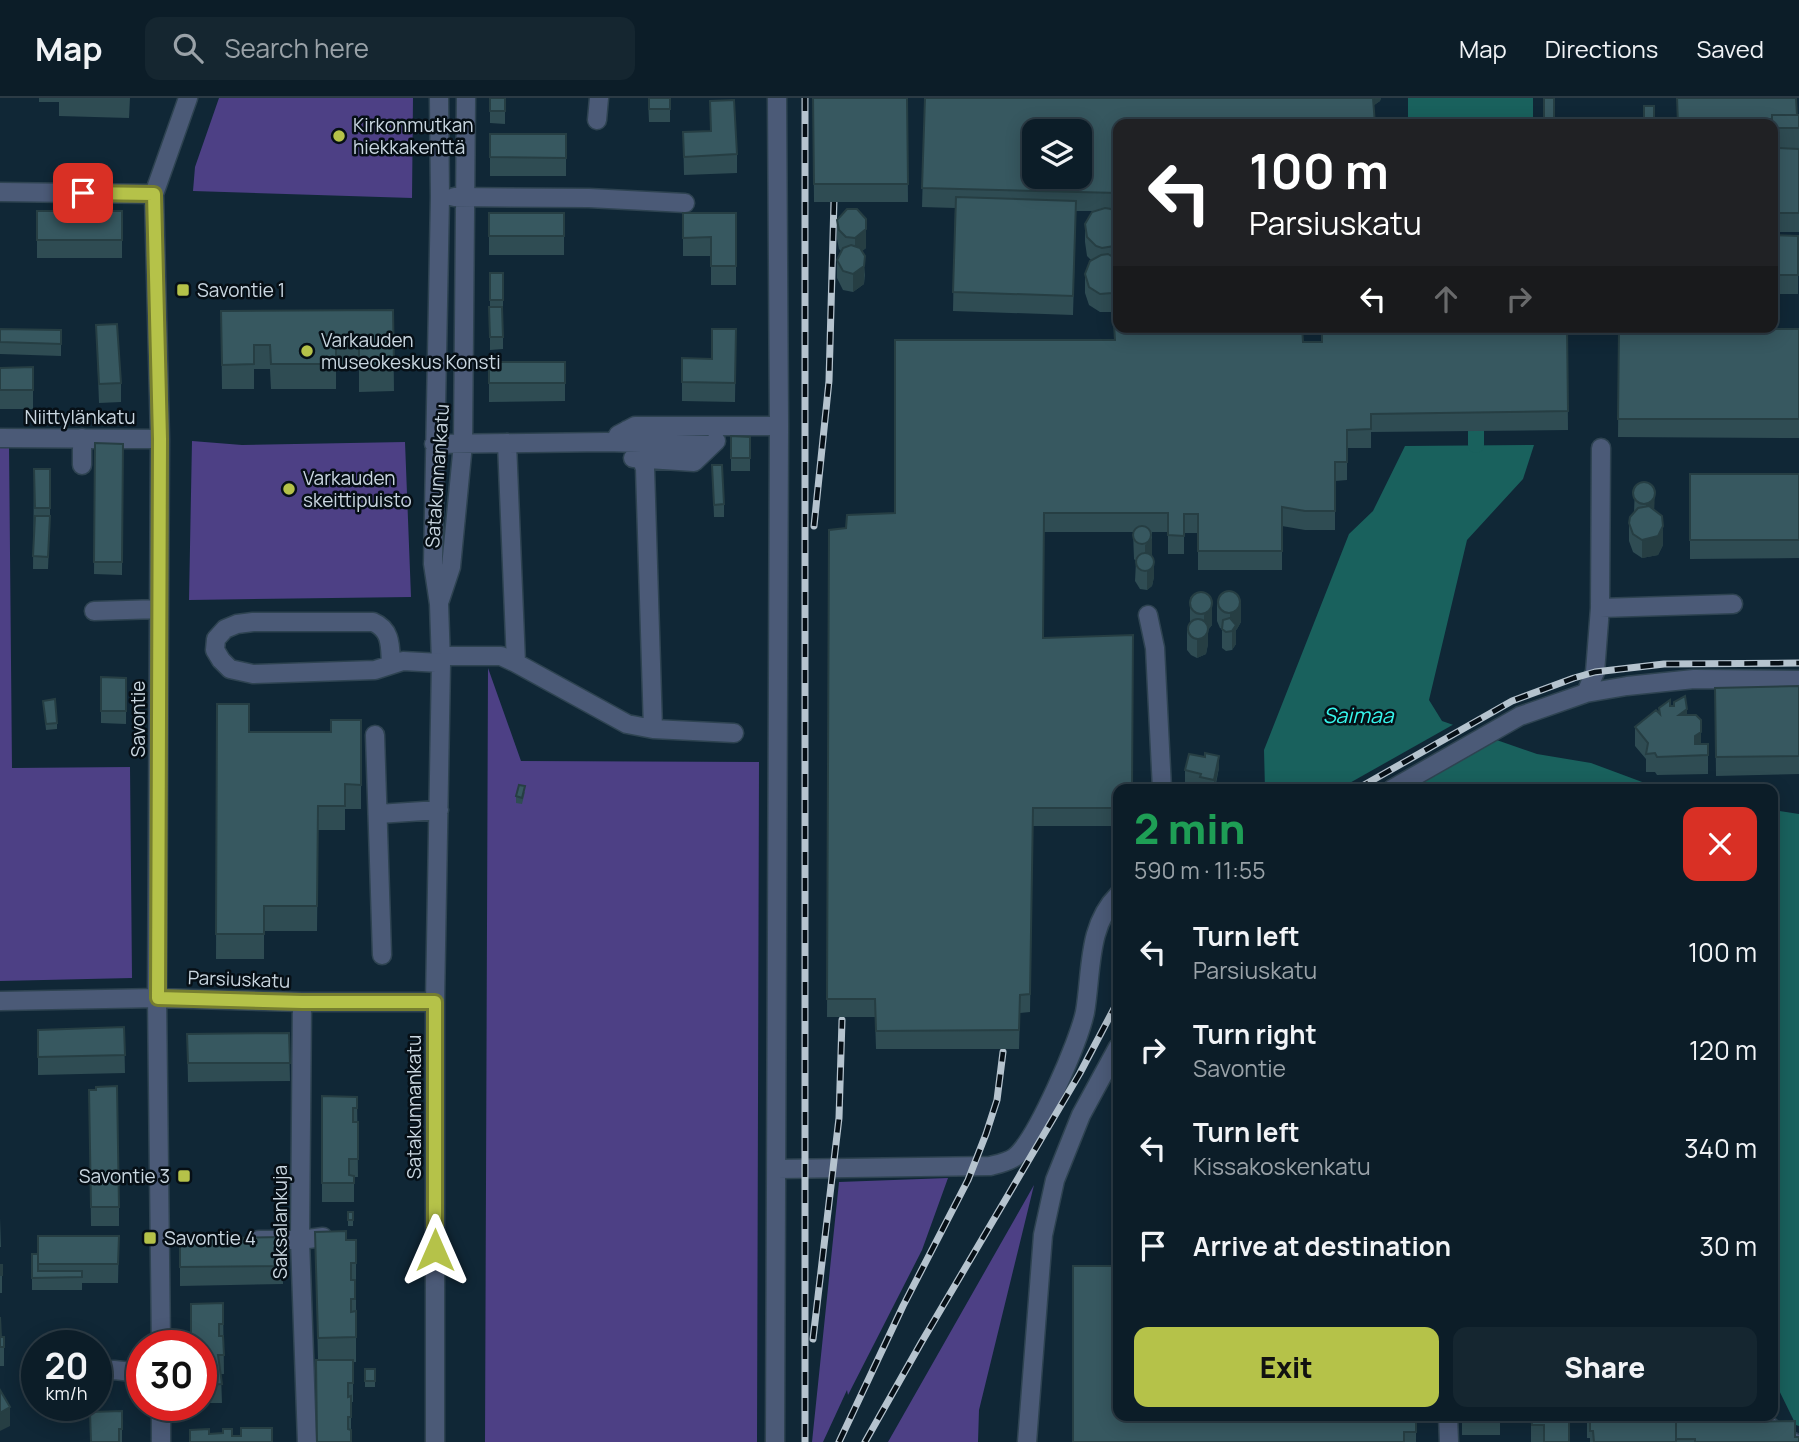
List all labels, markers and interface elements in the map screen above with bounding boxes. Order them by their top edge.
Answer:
search box [145,17,635,80]
text: Map [35,26,103,71]
icon: search [169,29,207,67]
text: Search here [225,30,369,66]
text: Map [1459,32,1507,65]
text: Directions [1545,32,1658,65]
text: Saved [1696,32,1764,65]
place label: Kirkonmutkan hiekkakenttä [353,112,474,160]
map controls [1022,119,1092,189]
button: layers [1022,119,1092,189]
marker: Kirkonmutkan hiekkakenttä [331,128,347,144]
text: 100 m [1249,137,1389,204]
icon: left [1134,147,1225,238]
pin [53,163,113,223]
icon: arrive [64,174,102,212]
text: Parsiuskatu [1249,201,1422,245]
place label: Savontie 1 [197,277,285,303]
icon: left [1354,280,1392,318]
icon: ahead [1427,280,1465,318]
icon: right [1500,280,1538,318]
marker: Savontie 1 [175,282,191,298]
place label: Varkauden museokeskus Konsti [321,327,501,375]
marker: Varkauden museokeskus Konsti [299,343,315,359]
street label: Satakunnankatu [419,403,455,549]
street label: Niittylänkatu [24,404,136,430]
place label: Varkauden skeittipuisto [303,465,412,513]
marker: Varkauden skeittipuisto [281,481,297,497]
street label: Savontie [125,681,151,757]
water label: Saimaa [1323,701,1395,729]
text: 2 min [1134,799,1245,857]
button: close [1683,807,1757,881]
text: 590 m · 11:55 [1134,854,1265,886]
text: Turn left [1193,918,1300,954]
icon: left [1134,933,1172,971]
text: 100 m [1688,934,1757,970]
text: Parsiuskatu [1193,954,1317,986]
street label: Parsiuskatu [187,964,291,994]
text: Turn right [1193,1016,1317,1052]
icon: right [1134,1031,1172,1069]
text: 120 m [1689,1032,1757,1068]
street label: Satakunnankatu [401,1035,427,1179]
text: Savontie [1193,1052,1286,1084]
text: Turn left [1193,1114,1300,1150]
icon: left [1134,1129,1172,1167]
text: 340 m [1684,1130,1757,1166]
text: Kissakoskenkatu [1193,1150,1371,1182]
place label: Savontie 3 [79,1163,170,1189]
street label: Saksalankuja [267,1165,293,1279]
marker: Savontie 3 [176,1168,192,1184]
position arrow [398,1213,472,1287]
place label: Savontie 4 [164,1225,256,1251]
icon: arrive [1134,1227,1172,1265]
text: Arrive at destination [1193,1228,1451,1264]
text: 30 m [1700,1228,1757,1264]
marker: Savontie 4 [142,1230,158,1246]
button: Exit [1134,1327,1439,1407]
button: Share [1453,1327,1757,1407]
speed limit sign: 30 [126,1330,217,1421]
text: 20 [45,1342,88,1390]
text: km/h [46,1381,87,1405]

